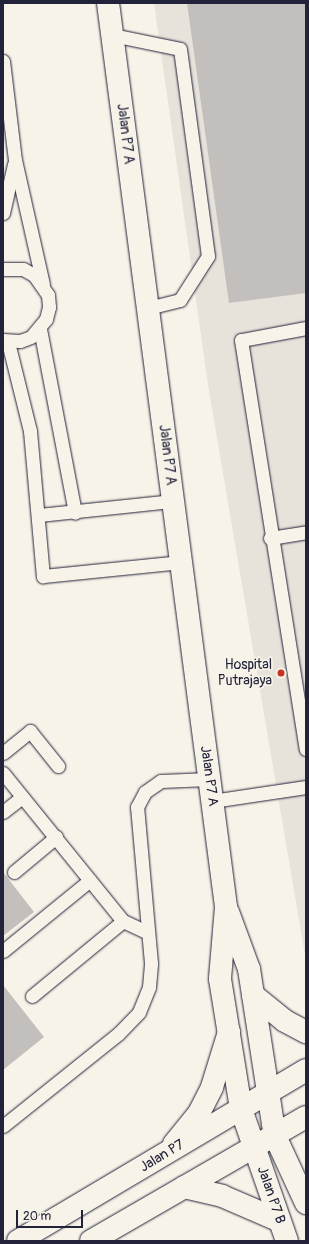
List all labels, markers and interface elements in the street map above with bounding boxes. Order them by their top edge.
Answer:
street label: Jalan P7 A [113,103,137,165]
street label: Jalan P7 A [155,424,179,486]
place label: Hospital Putrajaya [218,657,272,690]
marker: Hospital Putrajaya [275,667,287,679]
street label: Jalan P7 A [196,745,222,807]
street label: Jalan P7 [137,1136,187,1176]
street label: Jalan P7 B [253,1164,289,1226]
scale bar [18,1202,85,1228]
text: 20 m [23,1209,51,1224]

